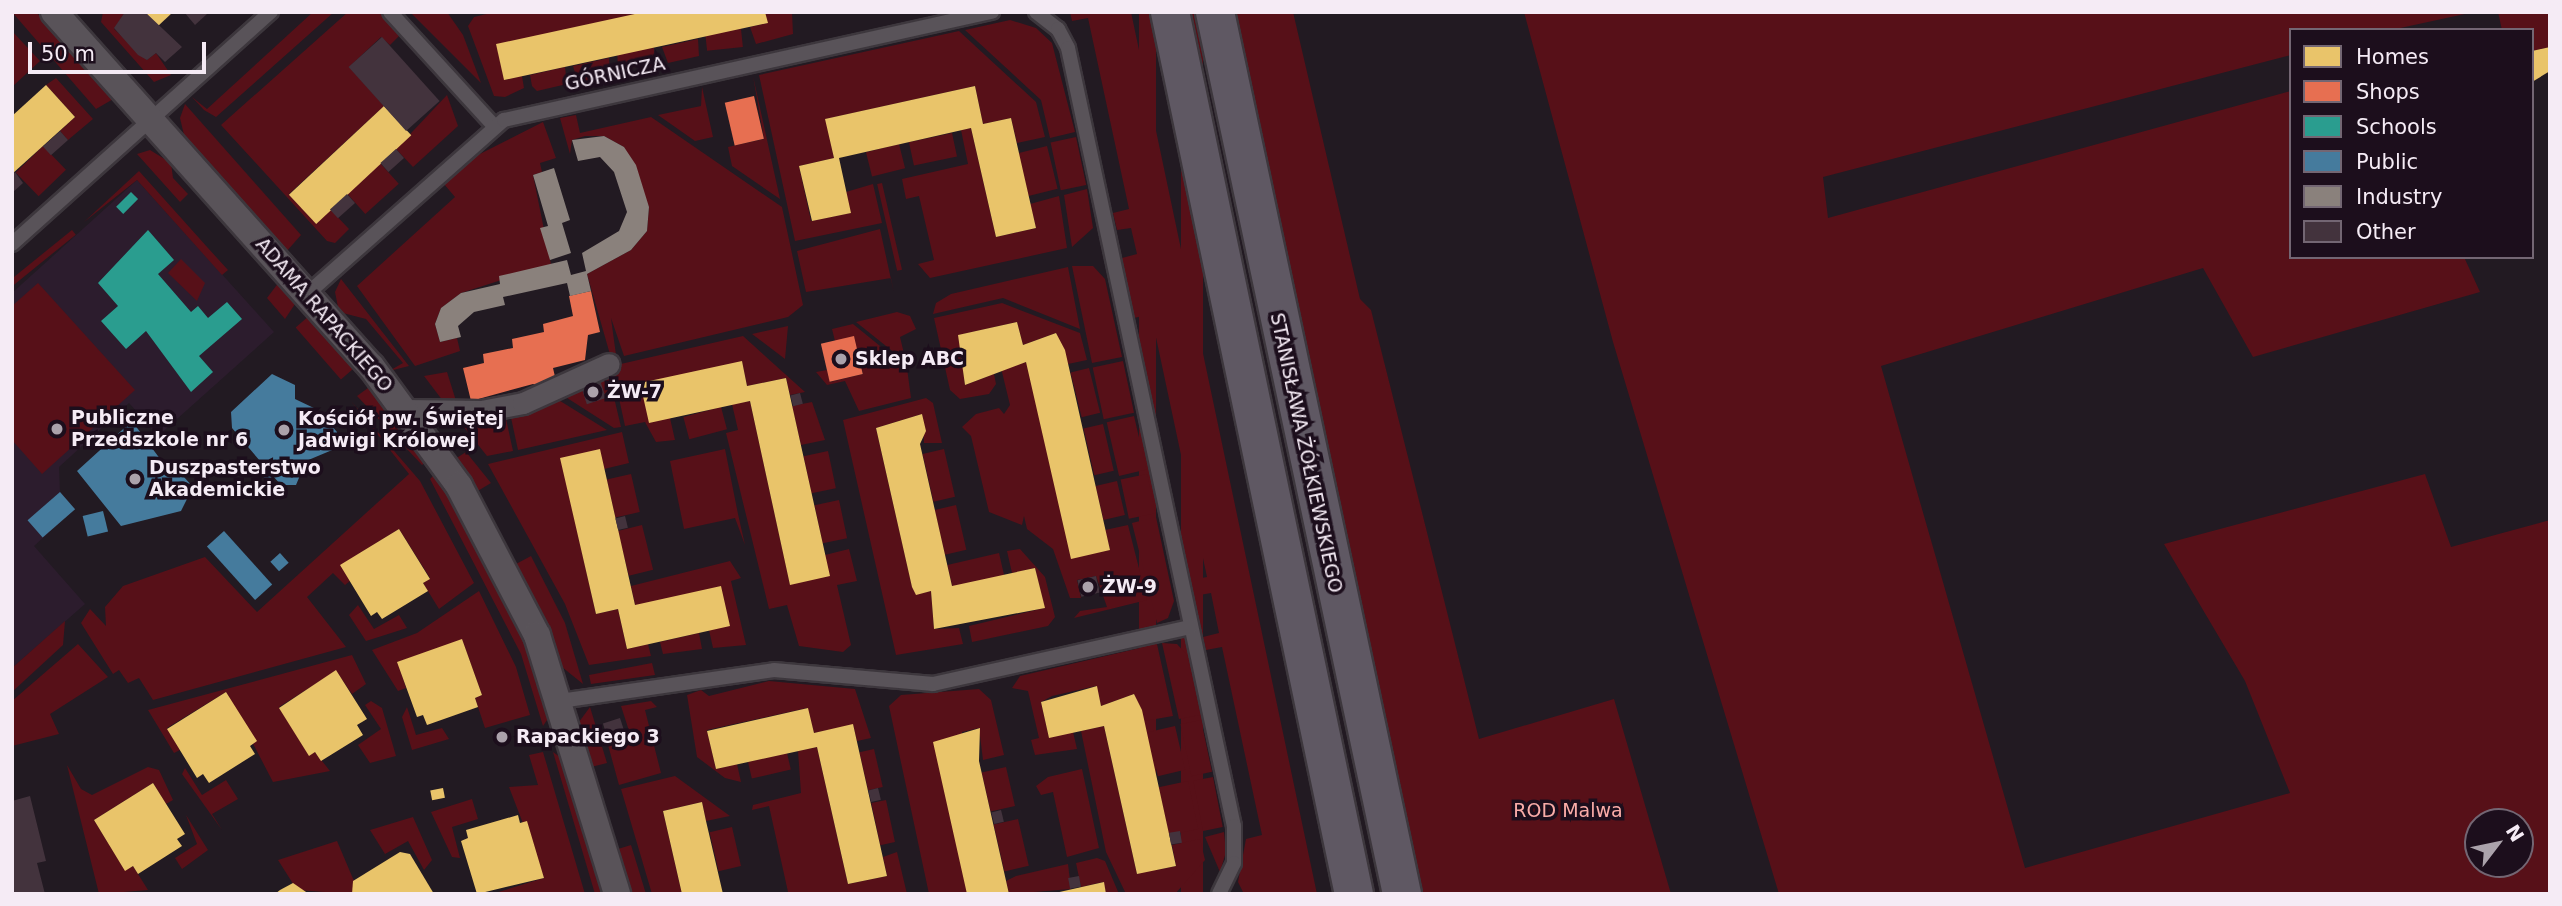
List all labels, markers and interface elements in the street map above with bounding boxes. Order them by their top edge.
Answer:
scale bar [32,28,210,72]
legend [2289,28,2534,259]
text: 50 m [41,42,95,66]
text: Homes [2356,45,2429,69]
street label: GÓRNICZA [563,52,667,96]
text: Shops [2356,80,2420,104]
text: Schools [2356,115,2437,139]
text: Public [2356,150,2418,174]
text: Industry [2356,185,2442,209]
text: Other [2356,220,2416,244]
street label: ADAMA RAPACKIEGO [251,233,397,397]
street label: STANISŁAWA ŻÓŁKIEWSKIEGO [1265,311,1347,595]
place label: Sklep ABC [855,348,964,370]
marker: Sklep ABC [833,351,849,367]
place label: ŻW-7 [607,381,662,403]
marker: ŻW-7 [585,384,601,400]
place label: Publiczne Przedszkole nr 6 [71,407,248,451]
place label: Kościół pw. Świętej Jadwigi Królowej [298,408,504,452]
marker: Publiczne Przedszkole nr 6 [49,421,65,437]
marker: Kościół pw. Świętej Jadwigi Królowej [276,422,292,438]
place label: Duszpasterstwo Akademickie [149,457,321,501]
marker: Duszpasterstwo Akademickie [127,471,143,487]
place label: ŻW-9 [1102,576,1157,598]
marker: ŻW-9 [1080,579,1096,595]
place label: Rapackiego 3 [516,726,660,748]
marker: Rapackiego 3 [494,729,510,745]
park label: ROD Malwa [1513,800,1623,822]
north arrow [2464,808,2534,878]
text: N [2502,820,2529,846]

